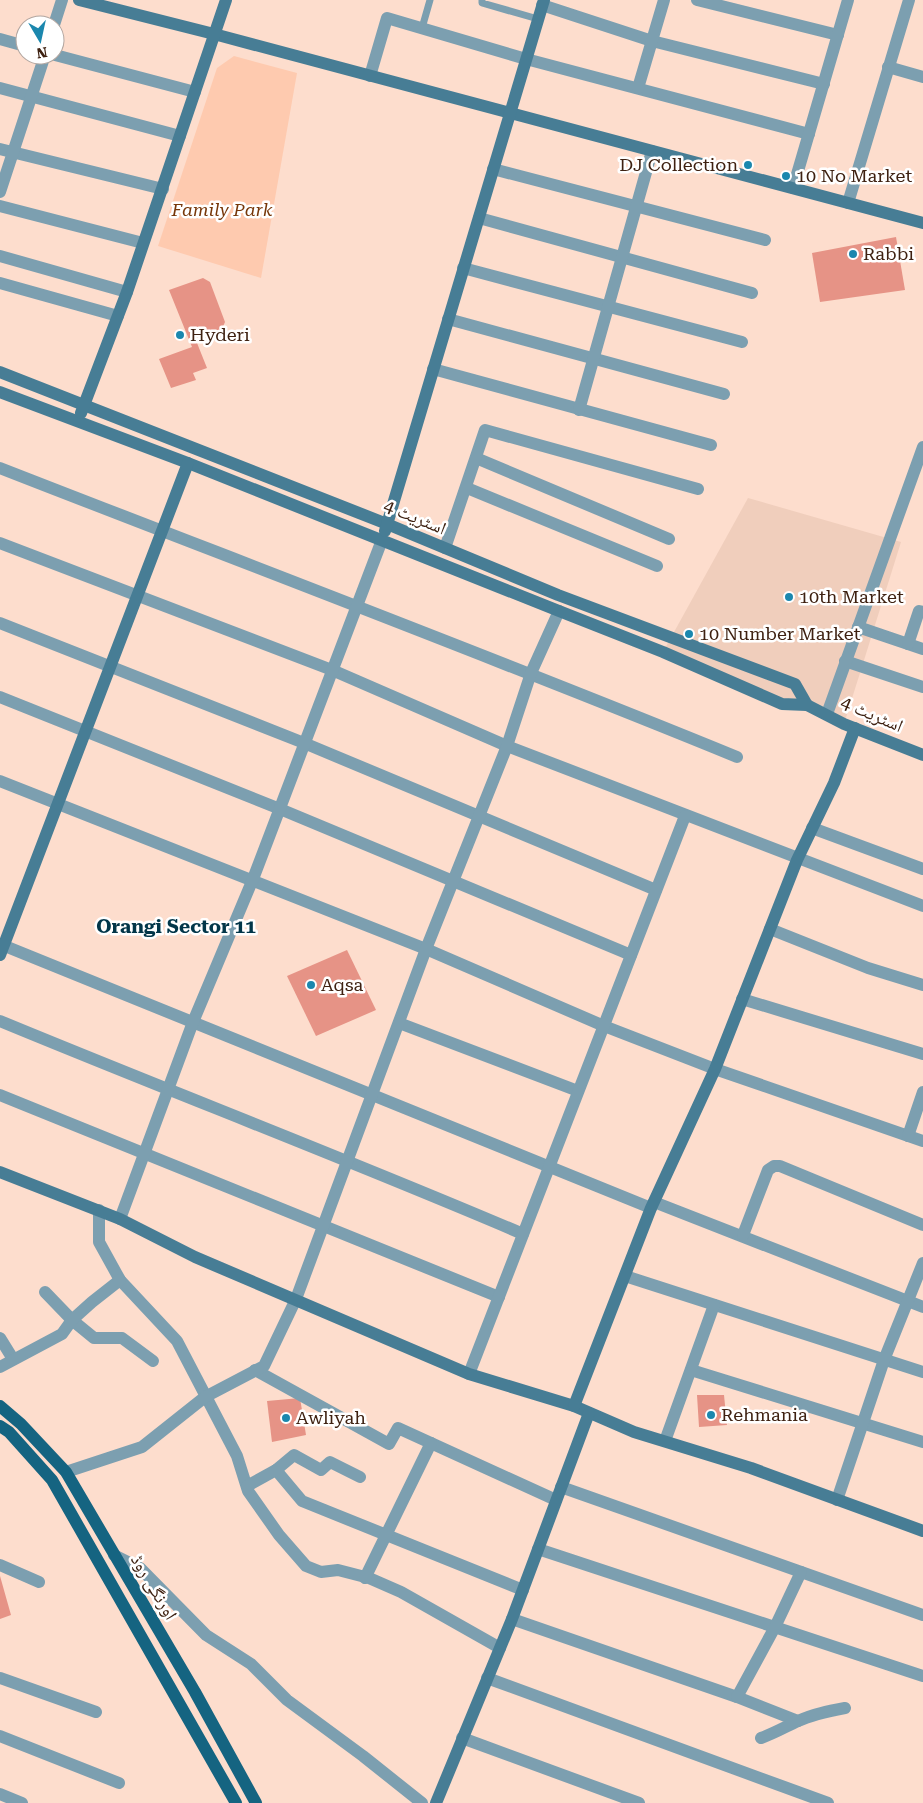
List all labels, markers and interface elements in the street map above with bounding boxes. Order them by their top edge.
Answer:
north arrow [15,15,65,65]
text: N [35,44,49,62]
place label: DJ Collection [619,154,738,175]
marker: DJ Collection [742,159,754,171]
place label: 10 No Market [796,165,912,186]
marker: 10 No Market [780,170,792,182]
park label: Family Park [171,199,273,220]
place label: Rabbi [863,243,914,264]
marker: Rabbi [847,248,859,260]
place label: Hyderi [190,324,250,345]
marker: Hyderi [174,329,186,341]
street label: اسٹریٹ 4 [381,495,449,539]
place label: 10th Market [799,586,904,607]
marker: 10th Market [783,591,795,603]
place label: 10 Number Market [699,623,861,644]
marker: 10 Number Market [683,628,695,640]
street label: اسٹریٹ 4 [838,691,906,736]
district label: Orangi Sector 11 [96,915,256,938]
place label: Aqsa [321,974,363,995]
marker: Aqsa [305,979,317,991]
place label: Rehmania [721,1404,808,1425]
place label: Awliyah [296,1407,366,1428]
marker: Rehmania [705,1409,717,1421]
marker: Awliyah [280,1412,292,1424]
street label: اورنگی روڈ [126,1550,182,1624]

